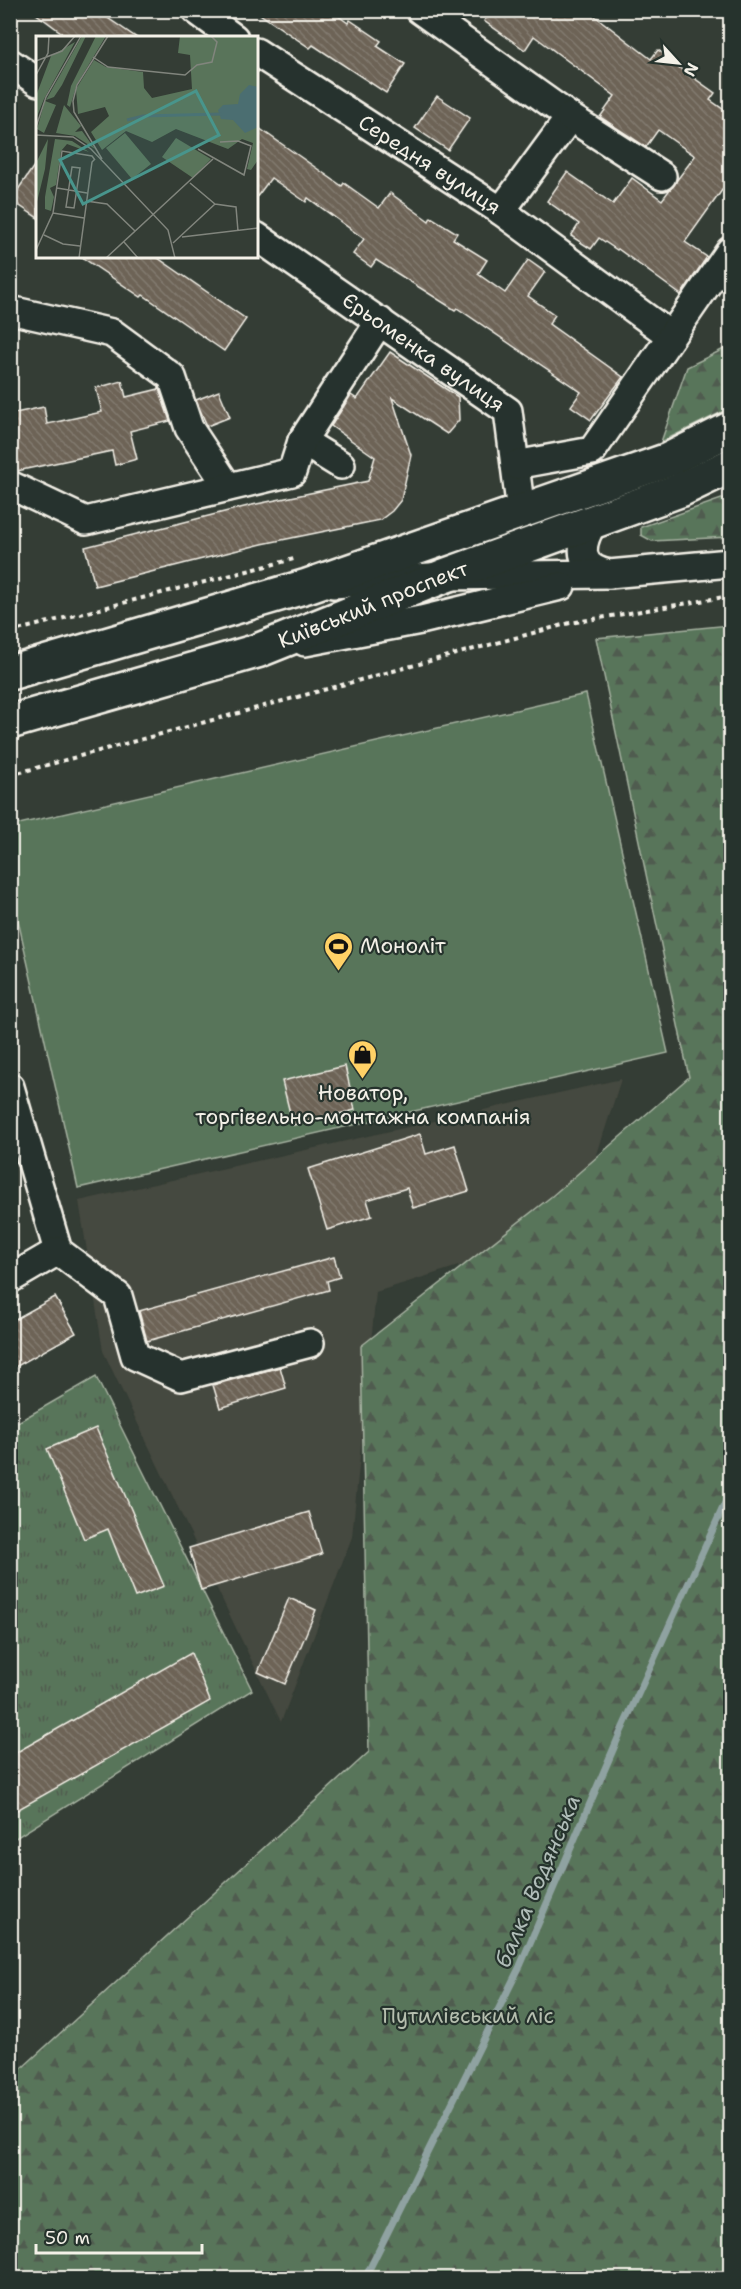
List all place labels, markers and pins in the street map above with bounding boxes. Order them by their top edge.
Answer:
sports icon: Моноліт [323,930,355,972]
place label: Моноліт [360,932,446,960]
shop icon: Новатор, торгівельно-монтажна компанія [347,1038,379,1080]
place label: Новатор, торгівельно-монтажна компанія [195,1079,531,1131]

